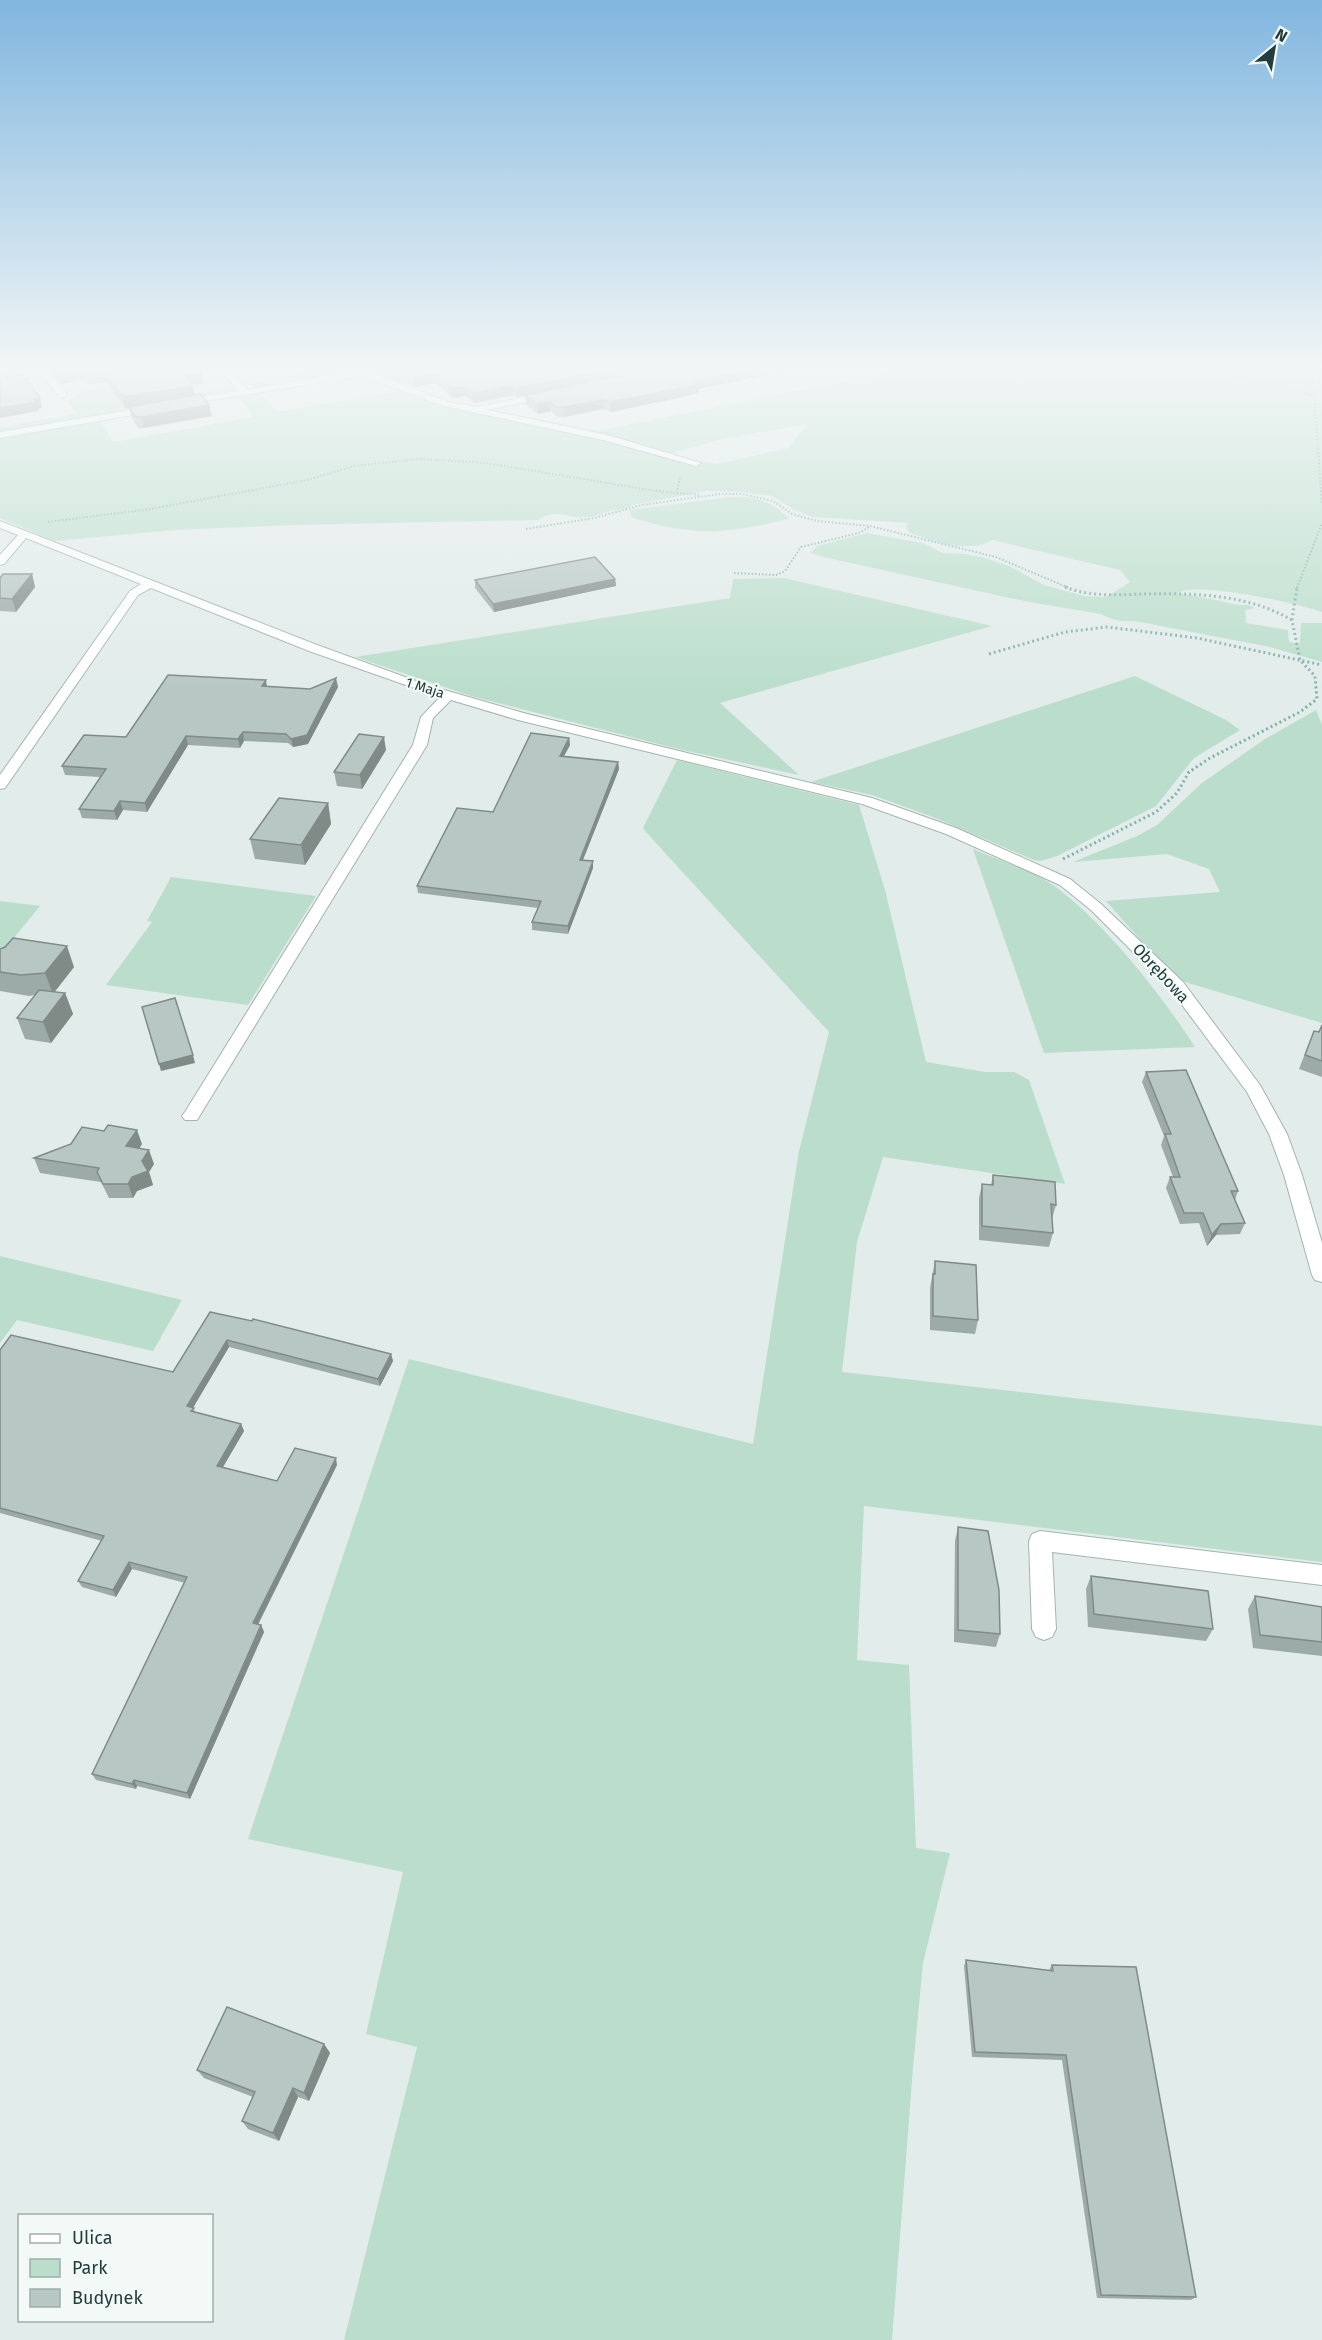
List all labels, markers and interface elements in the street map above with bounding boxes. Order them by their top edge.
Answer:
north arrow [1244,18,1304,78]
text: N [1272,25,1291,46]
street label: 1 Maja [404,674,446,702]
street label: Obrębowa [1129,940,1193,1006]
legend [18,2214,213,2322]
text: Ulica [72,2227,112,2249]
text: Park [72,2257,108,2279]
text: Budynek [72,2287,143,2309]

